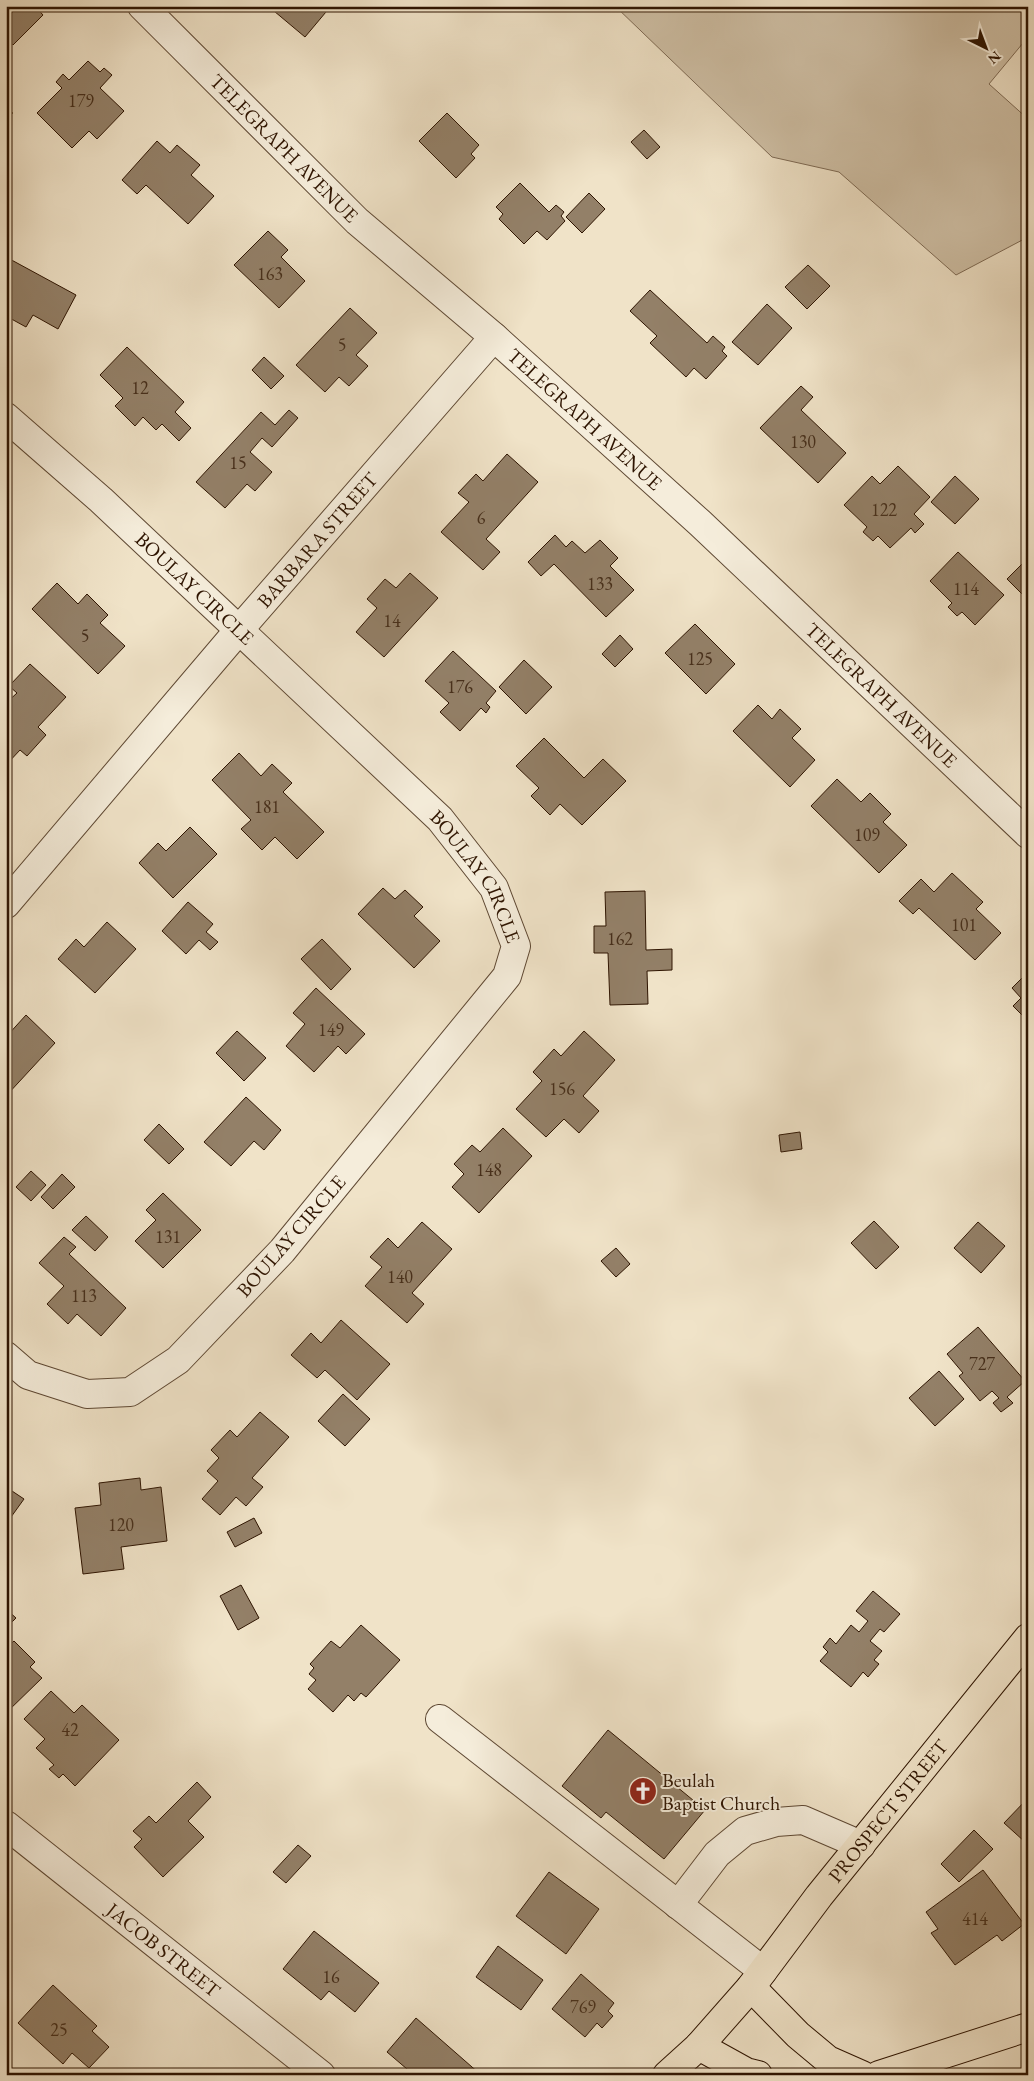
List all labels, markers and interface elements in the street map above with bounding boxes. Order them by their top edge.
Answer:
north arrow [962,22,1012,72]
text: N [984,47,1005,69]
street label: TELEGRAPH AVENUE [204,68,364,228]
house number: 179 [68,89,94,112]
house number: 163 [257,262,283,285]
house number: 5 [338,333,346,356]
street label: TELEGRAPH AVENUE [502,342,668,496]
house number: 12 [131,376,149,399]
house number: 130 [790,430,816,453]
house number: 15 [229,451,247,474]
street label: BARBARA STREET [251,466,384,613]
house number: 122 [871,498,897,521]
house number: 6 [477,506,486,529]
street label: BOULAY CIRCLE [130,526,260,650]
house number: 133 [587,572,613,595]
house number: 114 [953,577,979,600]
house number: 14 [383,609,401,632]
street label: TELEGRAPH AVENUE [800,617,963,773]
house number: 5 [81,624,89,647]
house number: 125 [687,647,713,670]
house number: 176 [447,675,473,698]
house number: 181 [254,795,280,818]
street label: BOULAY CIRCLE [425,804,527,947]
house number: 109 [854,823,880,846]
house number: 101 [951,913,977,936]
house number: 162 [607,927,633,950]
house number: 149 [318,1018,344,1041]
house number: 156 [549,1077,575,1100]
house number: 148 [476,1158,502,1181]
street label: BOULAY CIRCLE [231,1169,351,1303]
house number: 131 [155,1225,181,1248]
house number: 140 [387,1265,413,1288]
house number: 113 [71,1284,97,1307]
house number: 727 [969,1352,995,1375]
house number: 120 [108,1513,134,1536]
house number: 42 [61,1718,79,1741]
street label: PROSPECT STREET [822,1734,954,1888]
place label: Beulah Baptist Church [662,1767,780,1816]
church icon: Beulah Baptist Church [628,1776,658,1806]
street label: JACOB STREET [100,1896,226,2003]
house number: 414 [962,1907,988,1930]
house number: 16 [322,1965,340,1988]
house number: 769 [570,1995,596,2018]
house number: 25 [50,2018,68,2041]

